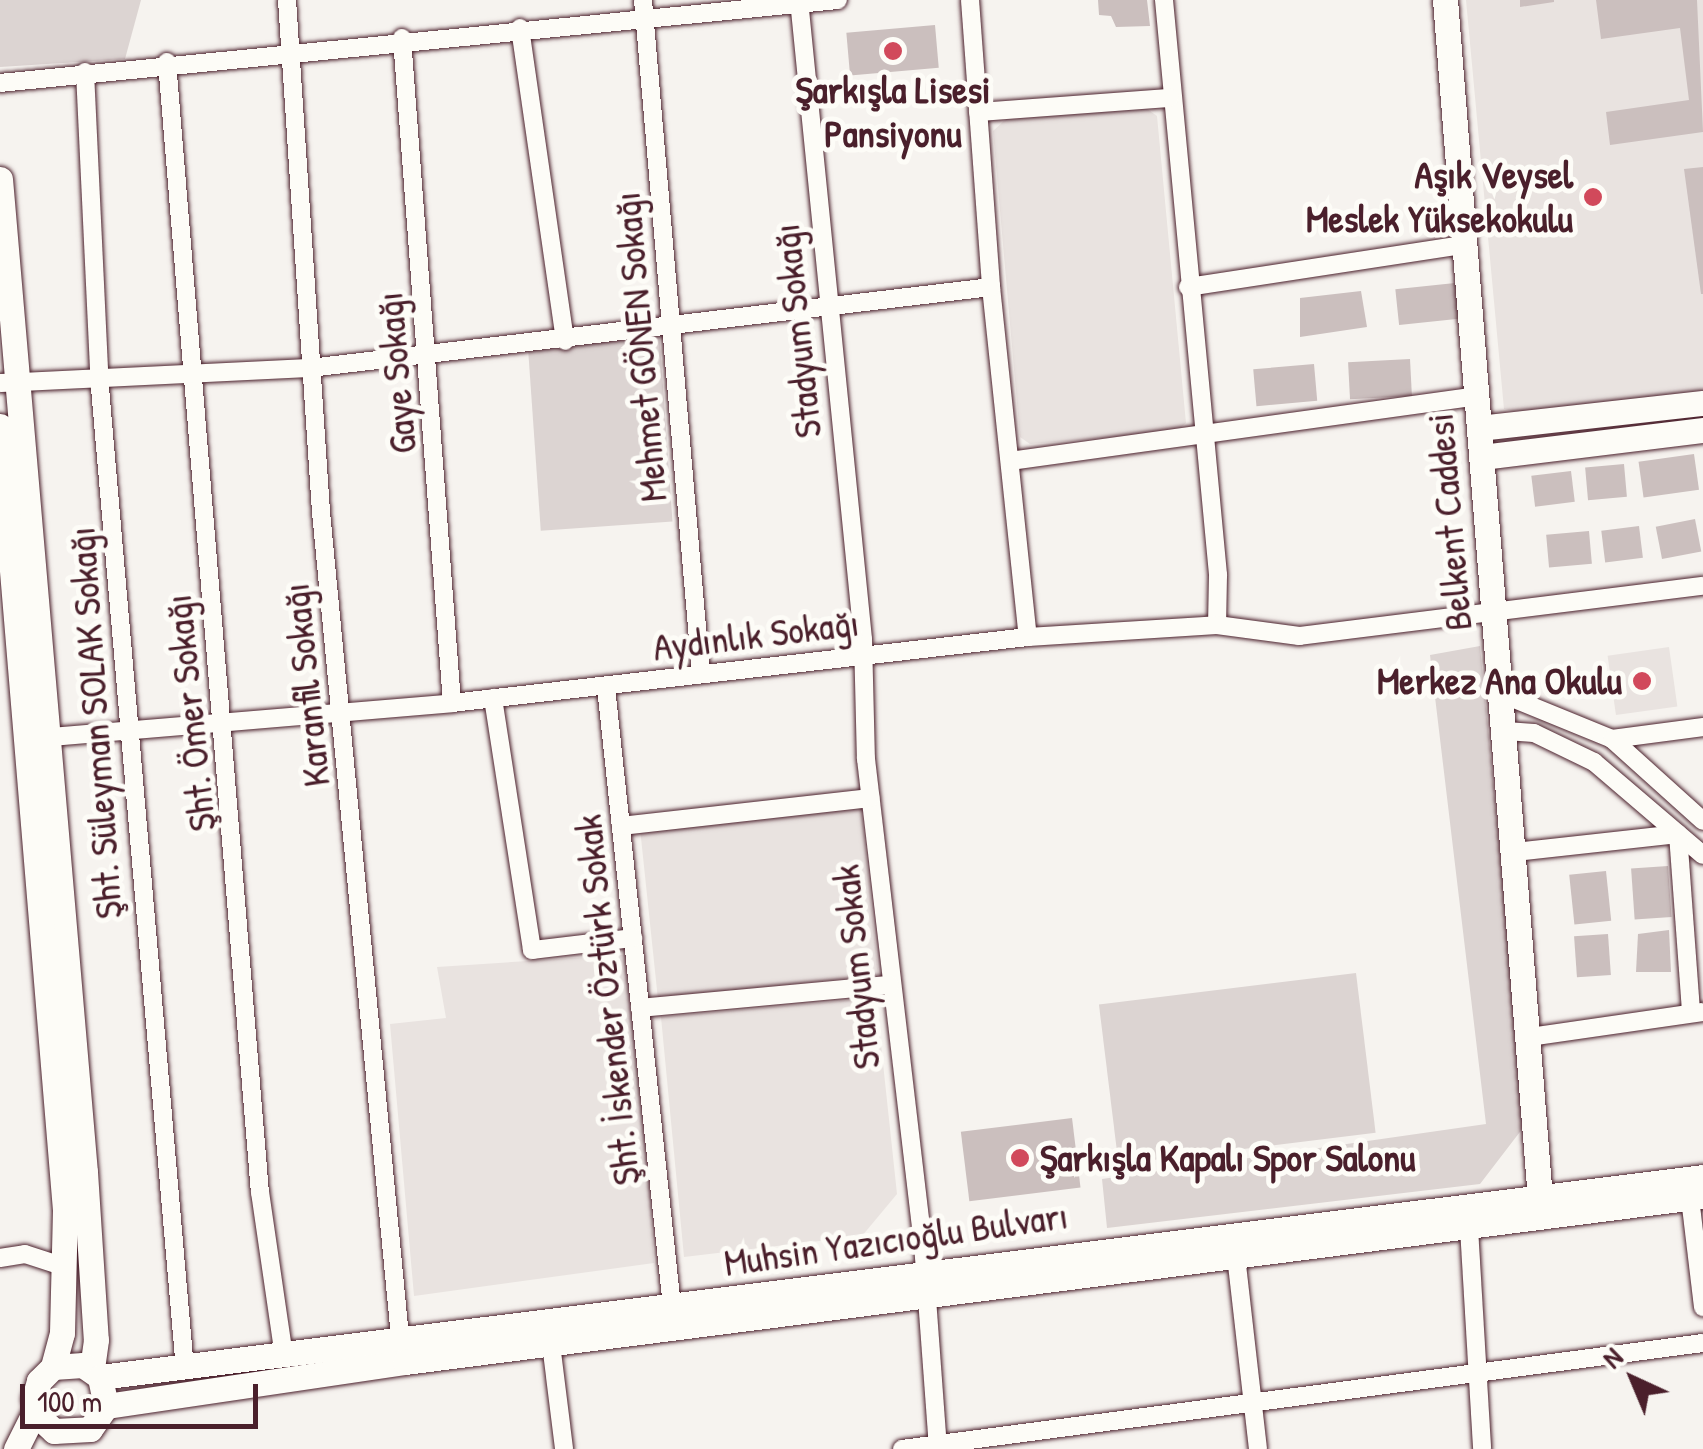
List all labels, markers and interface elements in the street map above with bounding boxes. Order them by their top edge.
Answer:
marker: Şarkışla Lisesi Pansiyonu [882,40,904,62]
place label: Şarkışla Lisesi Pansiyonu [795,67,991,156]
place label: Aşık Veysel Meslek Yüksekokulu [1306,152,1573,242]
marker: Aşık Veysel Meslek Yüksekokulu [1582,186,1604,208]
street label: Mehmet GÖNEN Sokağı [604,190,676,504]
street label: Stadyum Sokağı [763,222,831,440]
street label: Gaye Sokağı [366,290,426,456]
street label: Belkent Caddesi [1417,411,1481,633]
street label: Şht. Süleyman SOLAK Sokağı [59,526,131,920]
street label: Karanfil Sokağı [273,581,339,789]
street label: Şht. Ömer Sokağı [155,592,225,834]
street label: Aydınlık Sokağı [650,600,862,670]
place label: Merkez Ana Okulu [1377,658,1622,704]
marker: Merkez Ana Okulu [1631,670,1653,692]
street label: Şht. İskender Öztürk Sokak [565,812,649,1188]
street label: Stadyum Sokak [823,863,889,1071]
place label: Şarkışla Kapalı Spor Salonu [1040,1135,1415,1181]
marker: Şarkışla Kapalı Spor Salonu [1009,1147,1031,1169]
street label: Muhsin Yazıcıoğlu Bulvarı [721,1192,1071,1286]
north arrow [1583,1329,1683,1429]
text: N [1594,1339,1631,1376]
scale bar [25,1364,262,1426]
text: 100 m [37,1381,102,1421]

